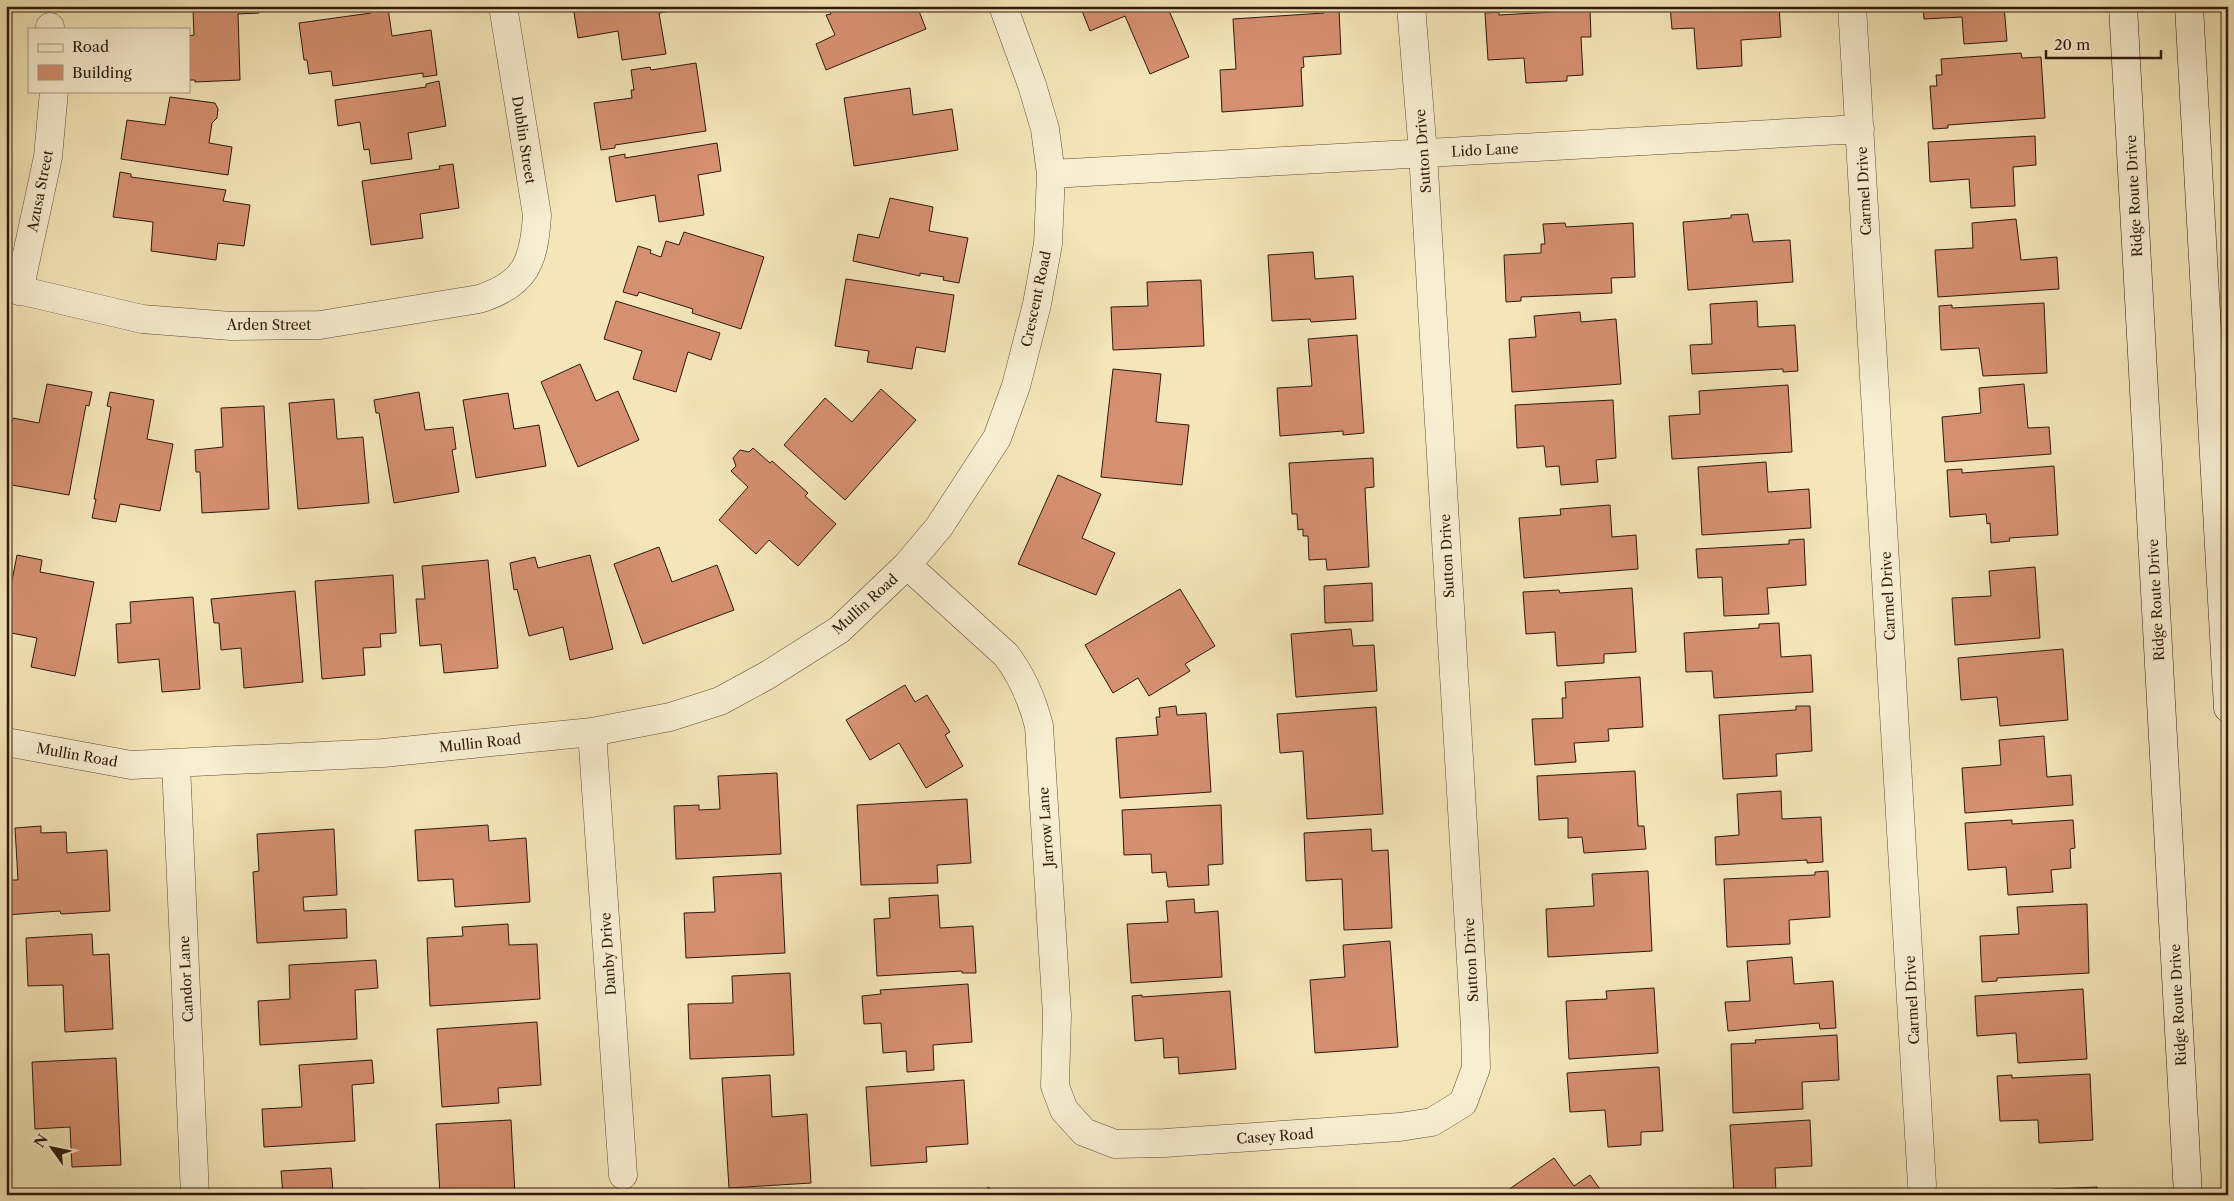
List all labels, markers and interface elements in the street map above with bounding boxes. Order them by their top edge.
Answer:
legend [28,28,190,92]
scale bar [2046,28,2162,60]
text: 20 m [2054,35,2090,54]
text: Road [72,37,109,56]
text: Building [72,63,132,82]
street label: Dublin Street [508,95,540,185]
street label: Sutton Drive [1411,108,1435,194]
street label: Ridge Route Drive [2122,134,2146,257]
street label: Lido Lane [1451,139,1519,161]
street label: Carmel Drive [1853,146,1875,236]
street label: Azusa Street [23,149,57,234]
street label: Crescent Road [1017,249,1055,349]
street label: Arden Street [226,316,311,334]
street label: Sutton Drive [1436,513,1458,599]
street label: Ridge Route Drive [2144,538,2168,661]
street label: Carmel Drive [1877,551,1899,641]
street label: Mullin Road [828,569,902,638]
street label: Mullin Road [438,730,522,756]
street label: Mullin Road [35,739,120,771]
street label: Jarrow Lane [1034,786,1058,870]
street label: Danby Drive [596,912,620,996]
street label: Sutton Drive [1460,917,1482,1003]
street label: Candor Lane [175,935,197,1023]
street label: Ridge Route Drive [2166,943,2190,1066]
street label: Carmel Drive [1901,955,1923,1045]
north arrow [28,1124,78,1174]
street label: Casey Road [1236,1124,1315,1148]
text: N [30,1131,52,1151]

